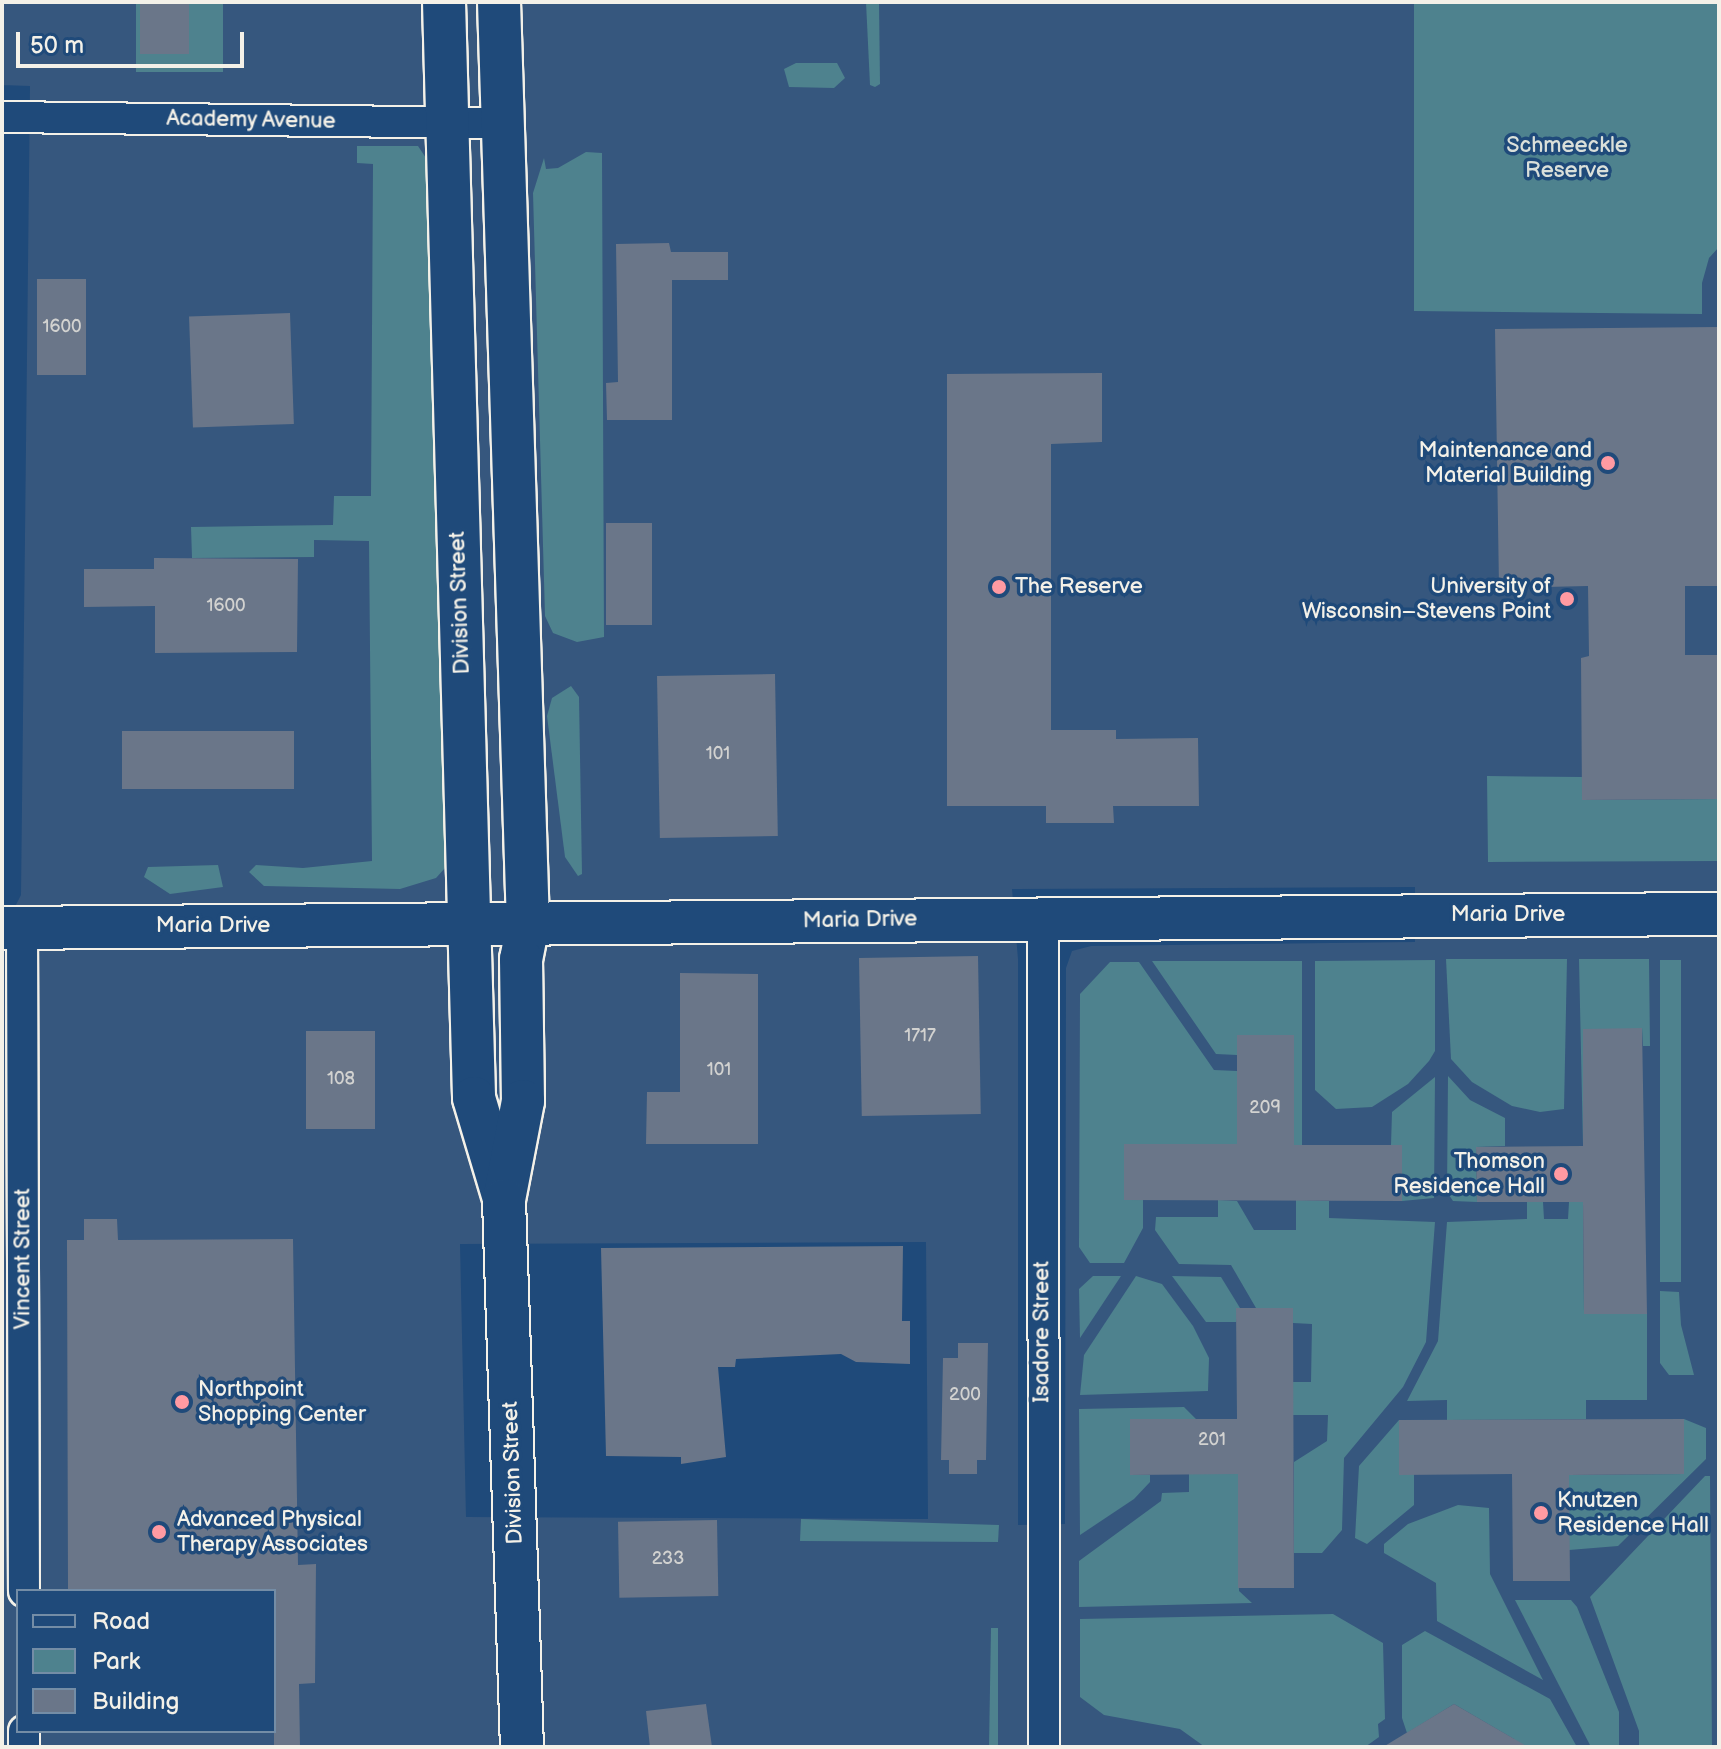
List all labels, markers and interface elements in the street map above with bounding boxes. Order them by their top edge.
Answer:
scale bar [20,16,248,66]
text: 50 m [30,31,84,60]
street label: Academy Avenue [165,105,337,135]
park label: Schmeeckle Reserve [1506,132,1628,184]
house number: 1600 [42,316,82,338]
place label: Maintenance and Material Building [1418,437,1592,488]
marker: Maintenance and Material Building [1599,454,1617,472]
street label: Division Street [444,531,476,675]
place label: University of Wisconsin–Stevens Point [1302,573,1551,624]
place label: The Reserve [1015,574,1143,600]
marker: The Reserve [990,578,1008,596]
marker: University of Wisconsin–Stevens Point [1558,590,1576,608]
house number: 1600 [206,595,246,617]
house number: 101 [706,743,730,765]
street label: Maria Drive [1451,902,1565,928]
street label: Maria Drive [802,906,918,934]
street label: Maria Drive [156,913,270,939]
house number: 1717 [904,1025,936,1047]
house number: 101 [707,1059,731,1081]
house number: 108 [327,1068,355,1090]
house number: 209 [1249,1097,1281,1119]
place label: Thomson Residence Hall [1393,1148,1545,1200]
marker: Thomson Residence Hall [1552,1165,1570,1183]
street label: Vincent Street [10,1188,36,1330]
street label: Isadore Street [1029,1261,1055,1403]
place label: Northpoint Shopping Center [198,1376,366,1428]
house number: 200 [949,1384,981,1406]
marker: Northpoint Shopping Center [173,1393,191,1411]
street label: Division Street [497,1401,529,1545]
house number: 201 [1198,1429,1226,1451]
place label: Knutzen Residence Hall [1557,1487,1709,1538]
marker: Knutzen Residence Hall [1532,1504,1550,1522]
place label: Advanced Physical Therapy Associates [177,1506,369,1558]
marker: Advanced Physical Therapy Associates [148,1521,170,1543]
house number: 233 [652,1548,684,1570]
legend [16,1589,276,1733]
text: Road [92,1607,150,1636]
text: Park [92,1647,140,1676]
text: Building [92,1687,179,1716]

